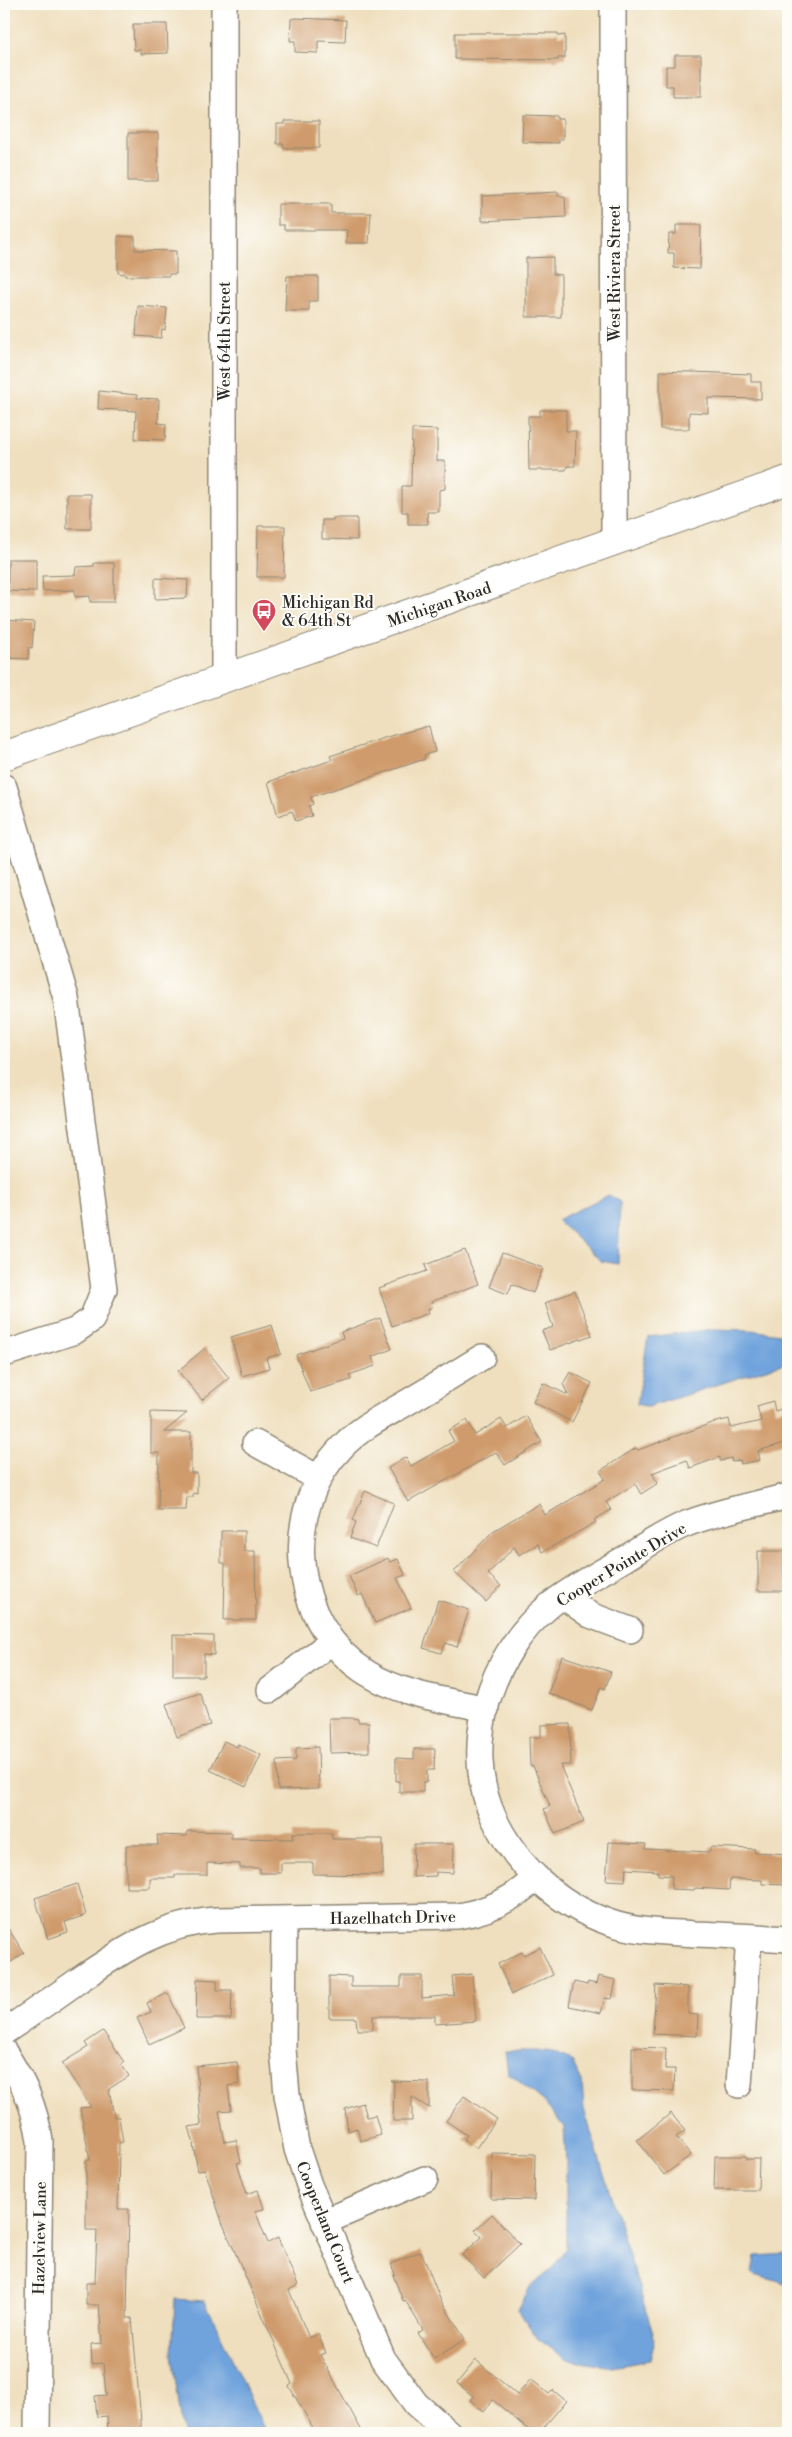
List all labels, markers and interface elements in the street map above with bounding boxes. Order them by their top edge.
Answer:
street label: West Riviera Street [605,204,625,343]
street label: West 64th Street [215,281,235,402]
street label: Michigan Road [385,578,494,632]
place label: Michigan Rd & 64th St [282,593,374,631]
bus stop icon: Michigan Rd & 64th St [251,598,277,632]
street label: Cooper Pointe Drive [553,1518,690,1611]
street label: Hazelhatch Drive [330,1907,456,1929]
street label: Cooperland Court [291,2158,359,2287]
street label: Hazelview Lane [29,2181,51,2295]

